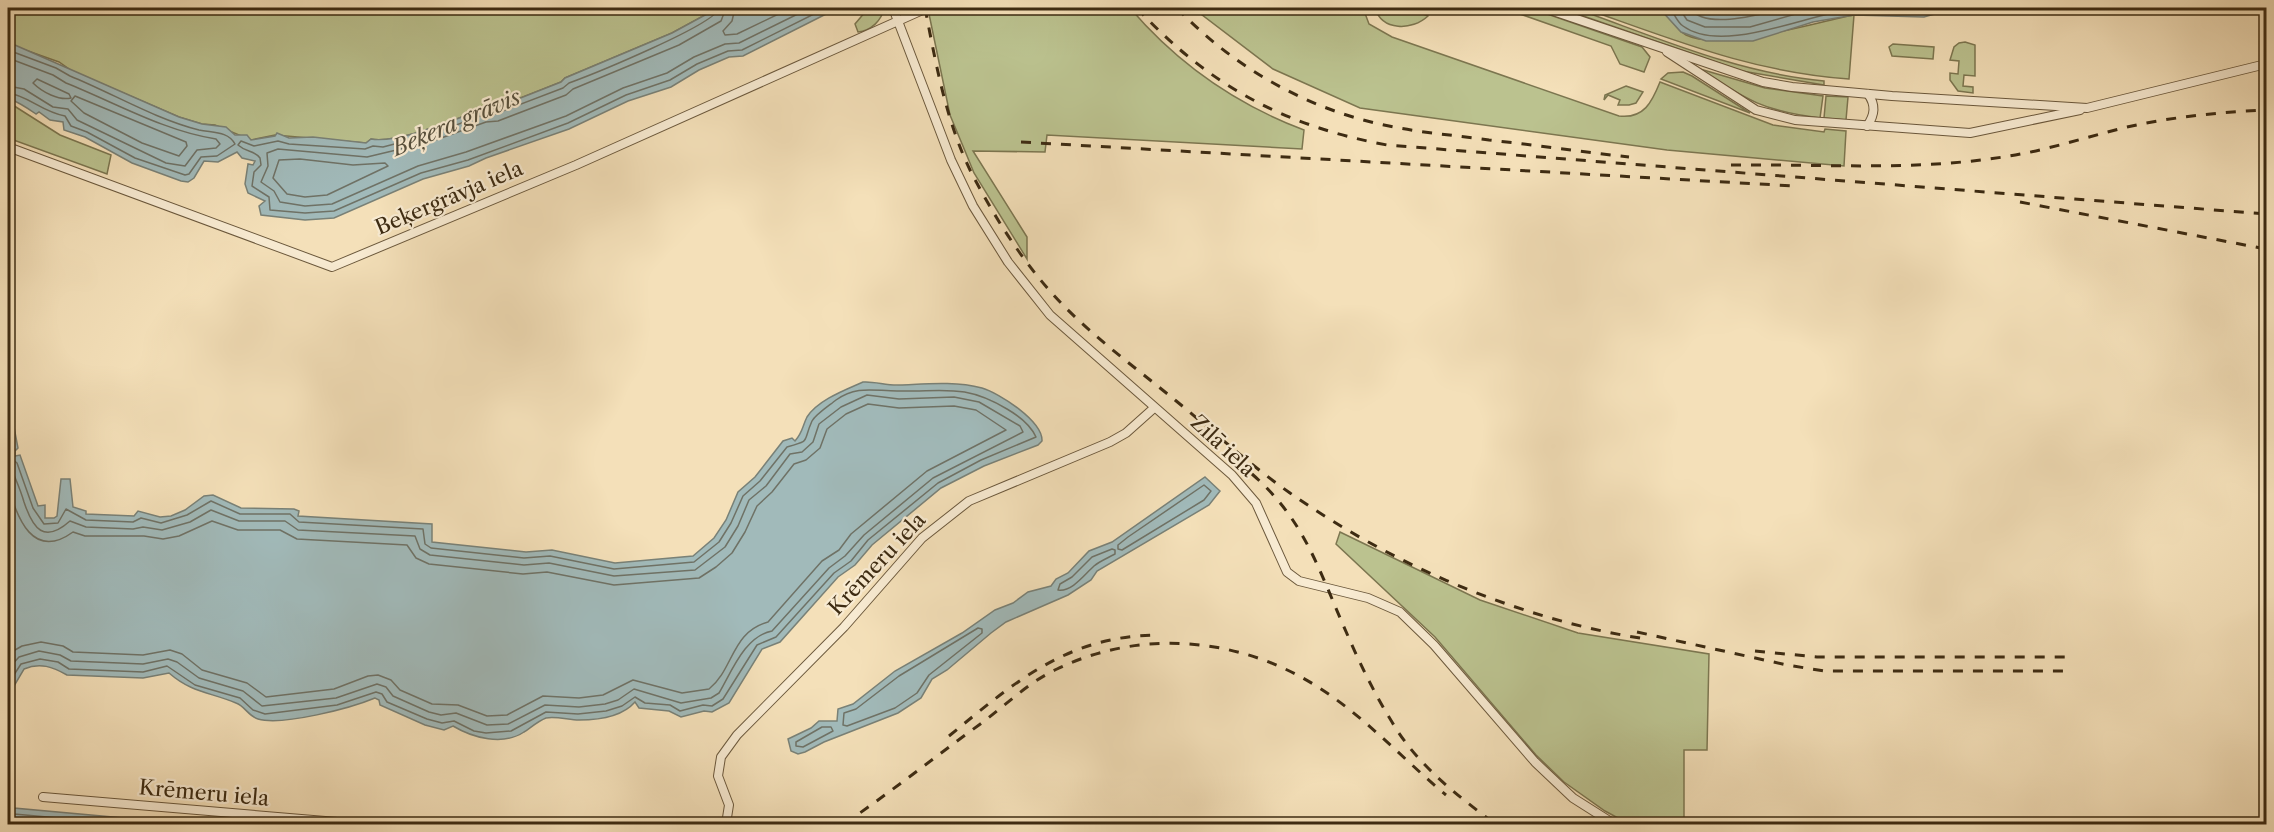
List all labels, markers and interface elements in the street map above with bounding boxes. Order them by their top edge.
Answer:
water label: Beķera grāvis [386,83,525,163]
street label: Beķergrāvja iela [371,155,528,241]
street label: Zilā iela [1186,410,1261,482]
street label: Krēmeru iela [823,507,931,620]
street label: Krēmeru iela [138,774,271,811]

